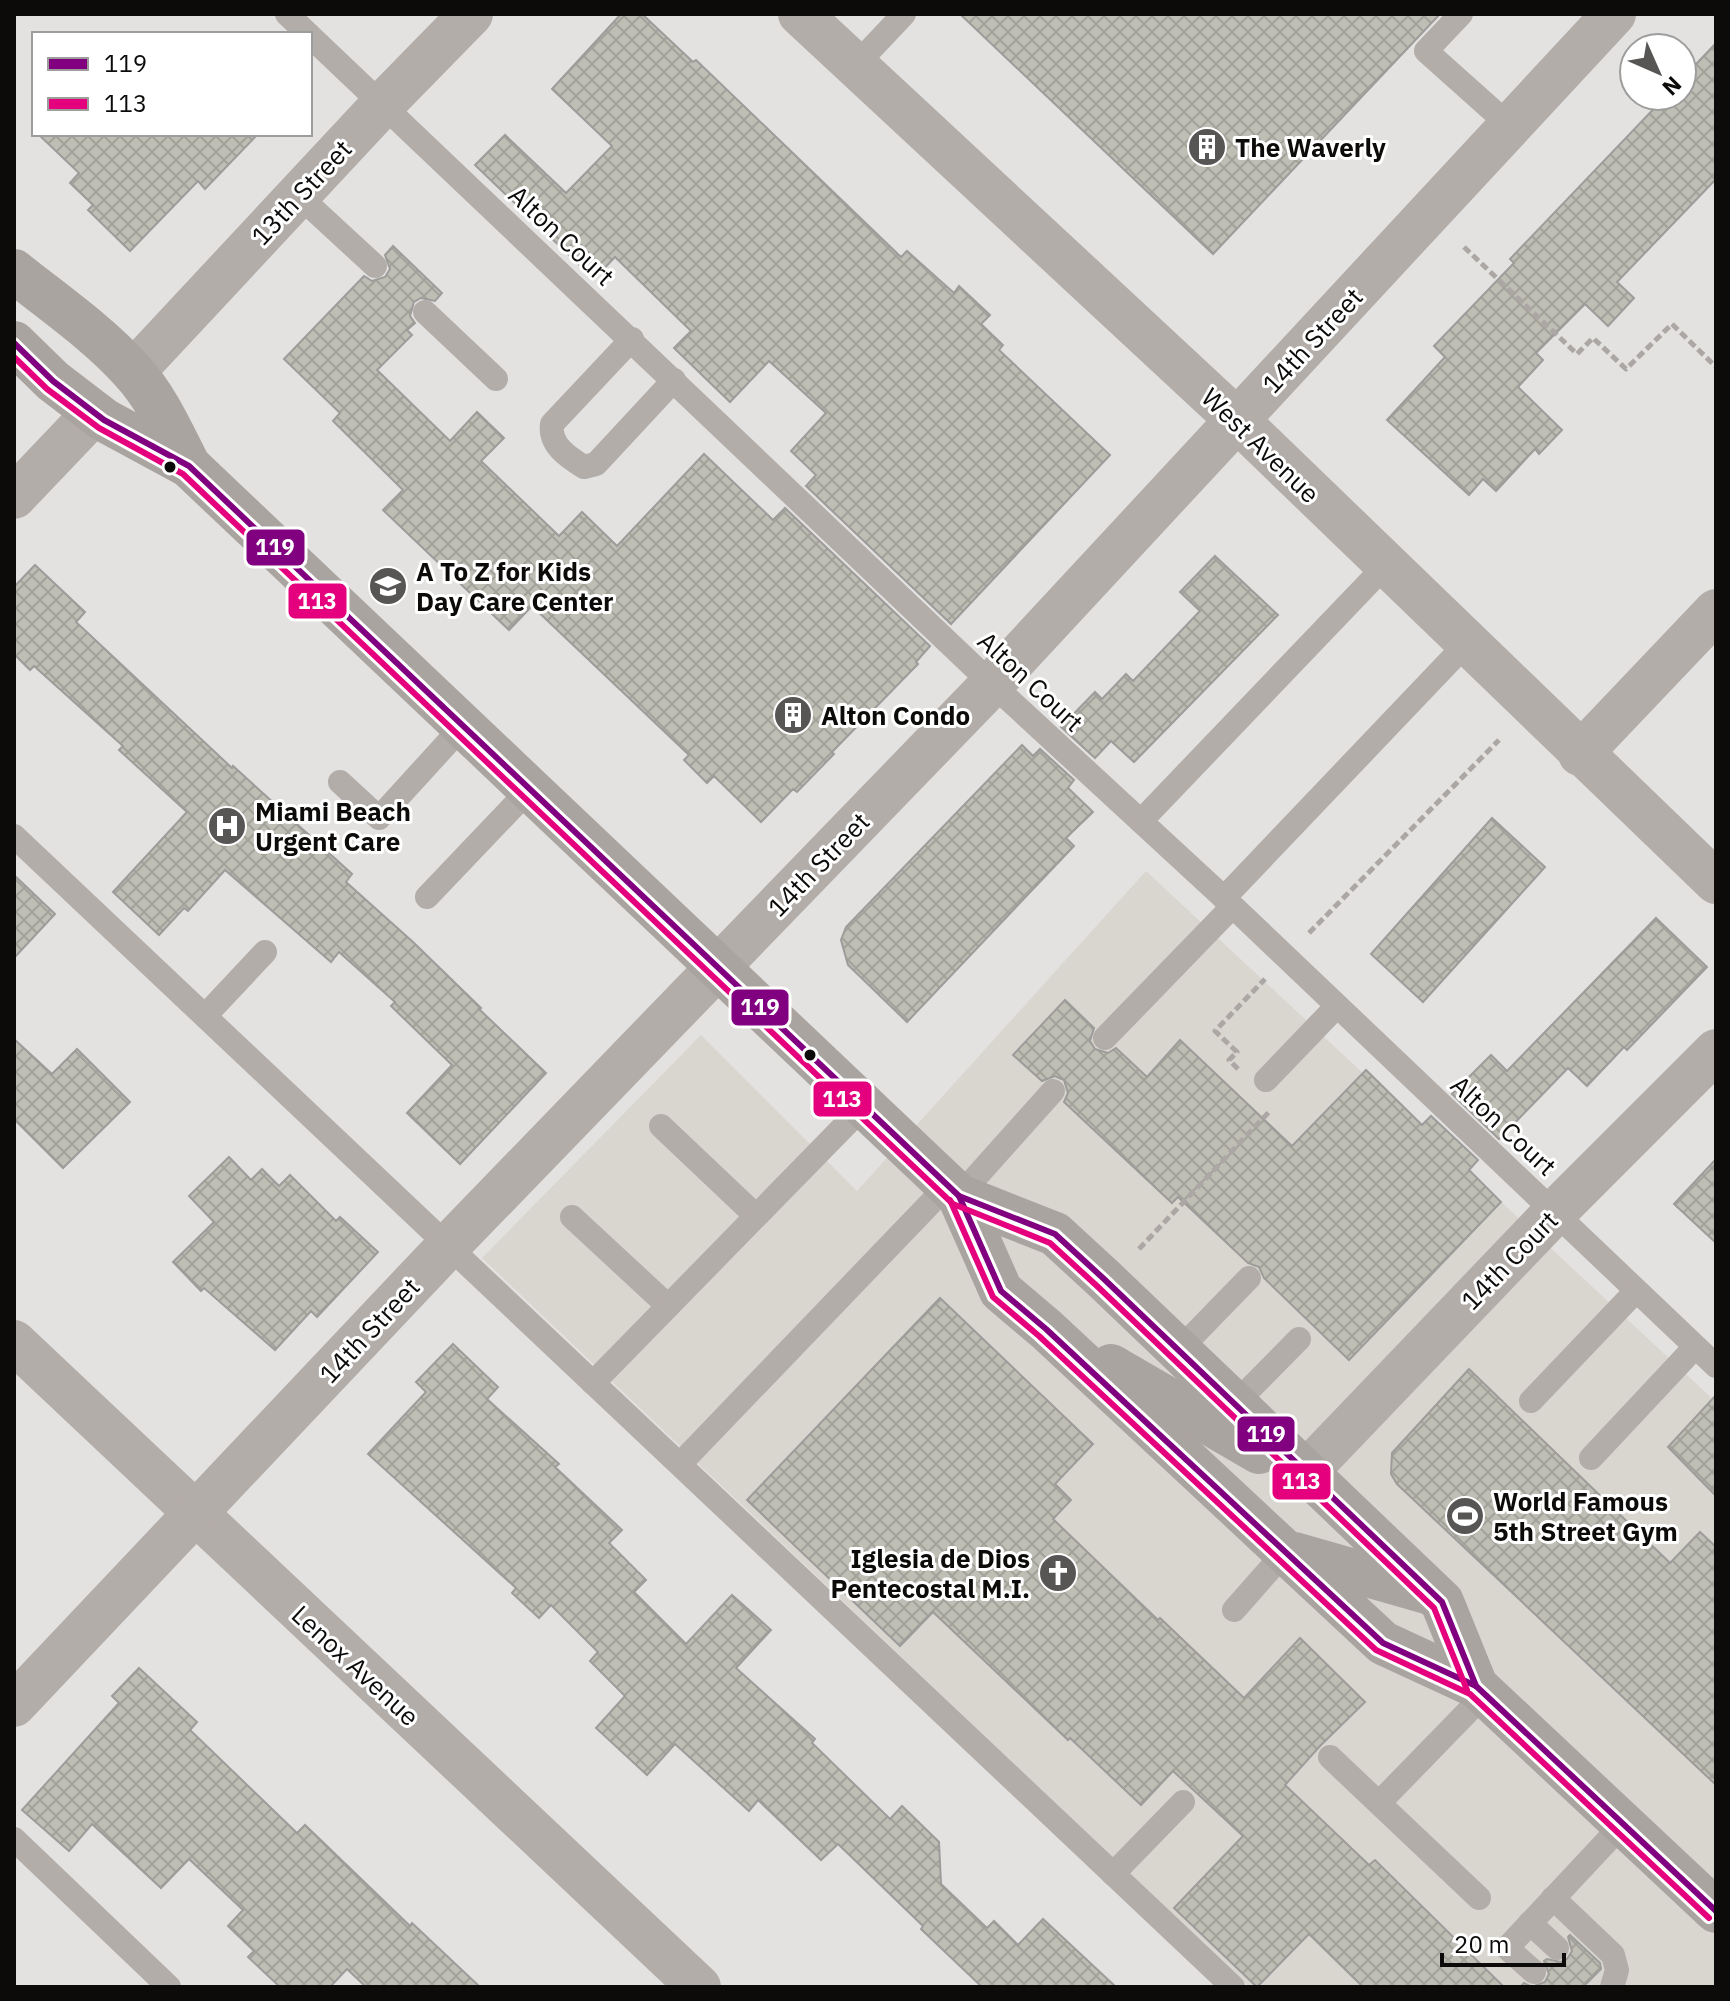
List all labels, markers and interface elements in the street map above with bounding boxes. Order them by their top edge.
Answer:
legend [32,32,312,136]
north arrow [1618,32,1698,112]
text: 119 [104,47,147,79]
text: N [1657,71,1688,102]
text: 113 [104,87,147,119]
building icon: The Waverly [1186,126,1228,168]
place label: The Waverly [1235,130,1386,164]
street label: 13th Street [243,132,359,252]
street label: Alton Court [502,177,622,293]
street label: 14th Street [1254,280,1370,400]
street label: West Avenue [1195,380,1327,510]
unlabelled marker [162,459,178,475]
line badge: 119 [245,528,306,567]
text: 119 [255,532,295,561]
place label: A To Z for Kids Day Care Center [416,554,614,618]
school or university icon: A To Z for Kids Day Care Center [367,565,409,607]
line badge: 113 [287,582,348,620]
text: 113 [297,586,337,615]
street label: Alton Court [971,623,1091,739]
building icon: Alton Condo [772,694,814,736]
place label: Alton Condo [821,698,970,732]
place label: Miami Beach Urgent Care [255,794,411,858]
hospital icon: Miami Beach Urgent Care [206,805,248,847]
street label: 14th Street [760,805,876,923]
line badge: 119 [730,988,790,1027]
text: 119 [740,992,780,1021]
unlabelled marker [802,1047,818,1063]
street label: Alton Court [1444,1067,1564,1183]
line badge: 113 [812,1080,873,1118]
text: 113 [822,1084,862,1113]
street label: 14th Court [1453,1203,1565,1317]
street label: 14th Street [311,1270,427,1390]
line badge: 119 [1236,1415,1296,1453]
text: 119 [1246,1419,1286,1448]
line badge: 113 [1271,1462,1332,1501]
text: 113 [1281,1466,1321,1495]
place label: World Famous 5th Street Gym [1493,1484,1678,1548]
sports icon: World Famous 5th Street Gym [1444,1495,1486,1537]
place label: Iglesia de Dios Pentecostal M.I. [831,1541,1030,1605]
church icon: Iglesia de Dios Pentecostal M.I. [1037,1552,1079,1594]
street label: Lenox Avenue [285,1597,427,1733]
scale bar [1442,1917,1564,1967]
text: 20 m [1454,1928,1509,1960]

